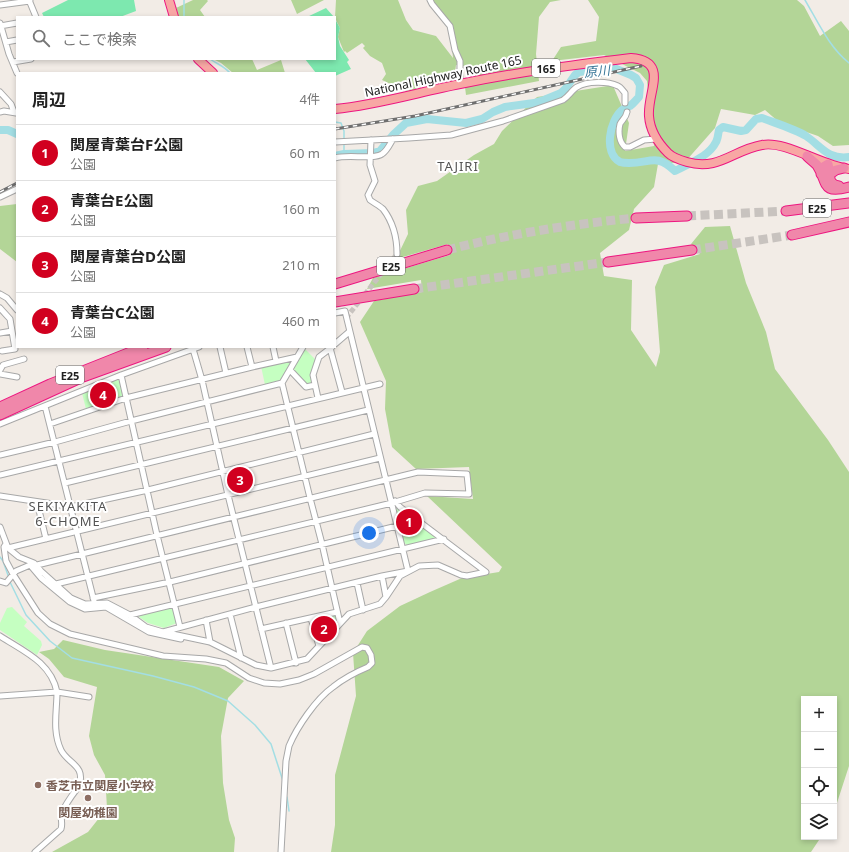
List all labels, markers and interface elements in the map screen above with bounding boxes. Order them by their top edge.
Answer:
search box [16,16,336,60]
icon: search [30,27,52,49]
text: ここで検索 [62,29,137,49]
street label: National Highway Route 165 [363,51,523,101]
road number: 165 [532,59,560,77]
water label: 原川 [583,60,613,81]
text: 周辺 [32,88,66,111]
text: 4件 [300,90,320,108]
text: 関屋青葉台F公園 [70,134,183,154]
text: 1 [41,144,49,162]
text: 60 m [290,144,320,162]
text: 公園 [70,155,96,173]
district label: TAJIRI [437,157,479,175]
text: 青葉台E公園 [70,190,153,210]
road number: E25 [803,199,831,217]
text: 2 [41,200,49,218]
text: 160 m [282,200,320,218]
text: 公園 [70,211,96,229]
text: 関屋青葉台D公園 [70,246,186,266]
text: 3 [41,256,49,274]
text: 210 m [282,256,320,274]
road number: E25 [377,257,405,275]
text: 公園 [70,267,96,285]
text: 青葉台C公園 [70,302,155,322]
text: 4 [41,312,49,330]
text: 460 m [282,312,320,330]
text: 公園 [70,323,96,341]
road number: E25 [56,366,84,384]
pin: 4 [90,380,116,410]
pin: 3 [227,465,253,495]
district label: SEKIYAKITA 6-CHOME [29,497,107,530]
pin: 1 [396,507,422,537]
your location [359,523,379,543]
pin: 2 [311,614,337,644]
map controls [801,696,837,840]
button: + [801,696,837,732]
button: − [801,732,837,768]
button: locate [801,768,837,804]
place label: 香芝市立関屋小学校 [46,777,154,794]
marker: 香芝市立関屋小学校 [33,780,43,790]
marker: 関屋幼稚園 [83,793,93,803]
place label: 関屋幼稚園 [58,804,118,821]
button: layers [801,804,837,840]

